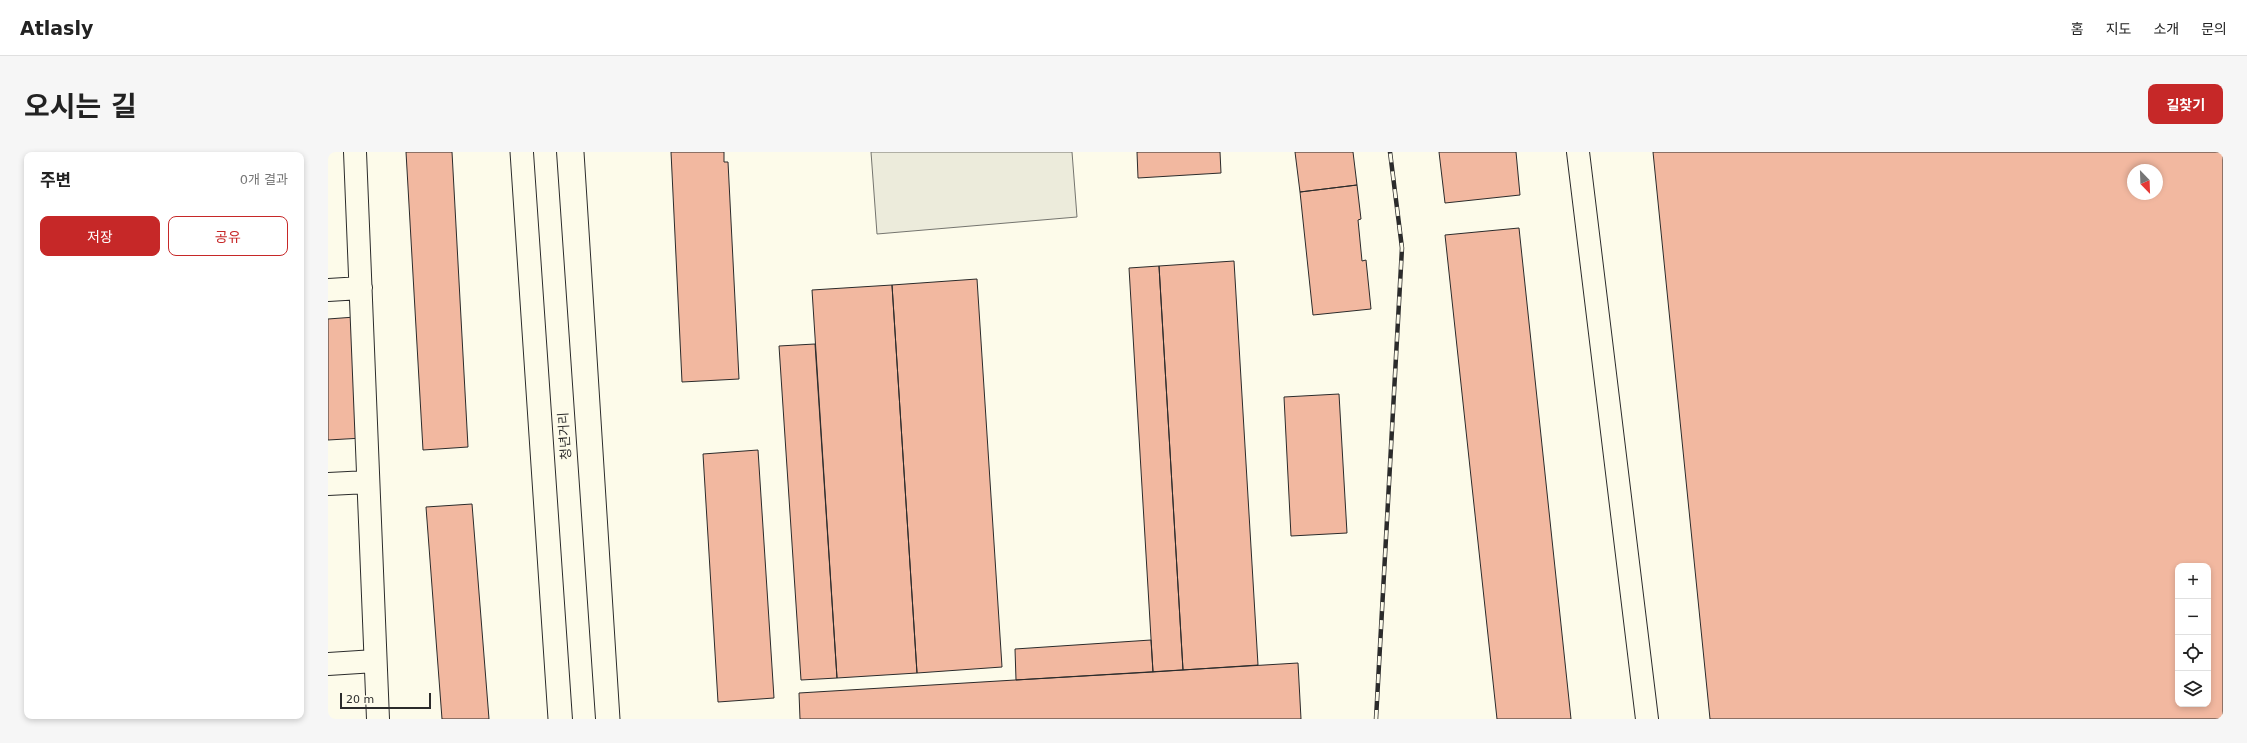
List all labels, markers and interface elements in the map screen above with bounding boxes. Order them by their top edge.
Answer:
text: Atlasly [20,17,93,39]
text: 홈 [2071,21,2084,37]
text: 지도 [2106,21,2131,37]
text: 소개 [2153,21,2179,37]
text: 문의 [2201,21,2227,37]
button: 길찾기 [2148,84,2223,124]
text: 오시는 길 [24,90,137,123]
north arrow [2127,164,2163,200]
text: 주변 [40,170,71,190]
text: 0개 결과 [240,172,288,187]
button: 저장 [40,216,160,256]
button: 공유 [168,216,288,256]
street label: 청년거리 [555,412,574,460]
map controls [2175,563,2211,707]
button: + [2175,563,2211,599]
button: − [2175,599,2211,635]
button: locate [2175,635,2211,671]
button: layers [2175,671,2211,707]
scale bar [340,691,431,710]
text: 20 m [346,693,374,706]

